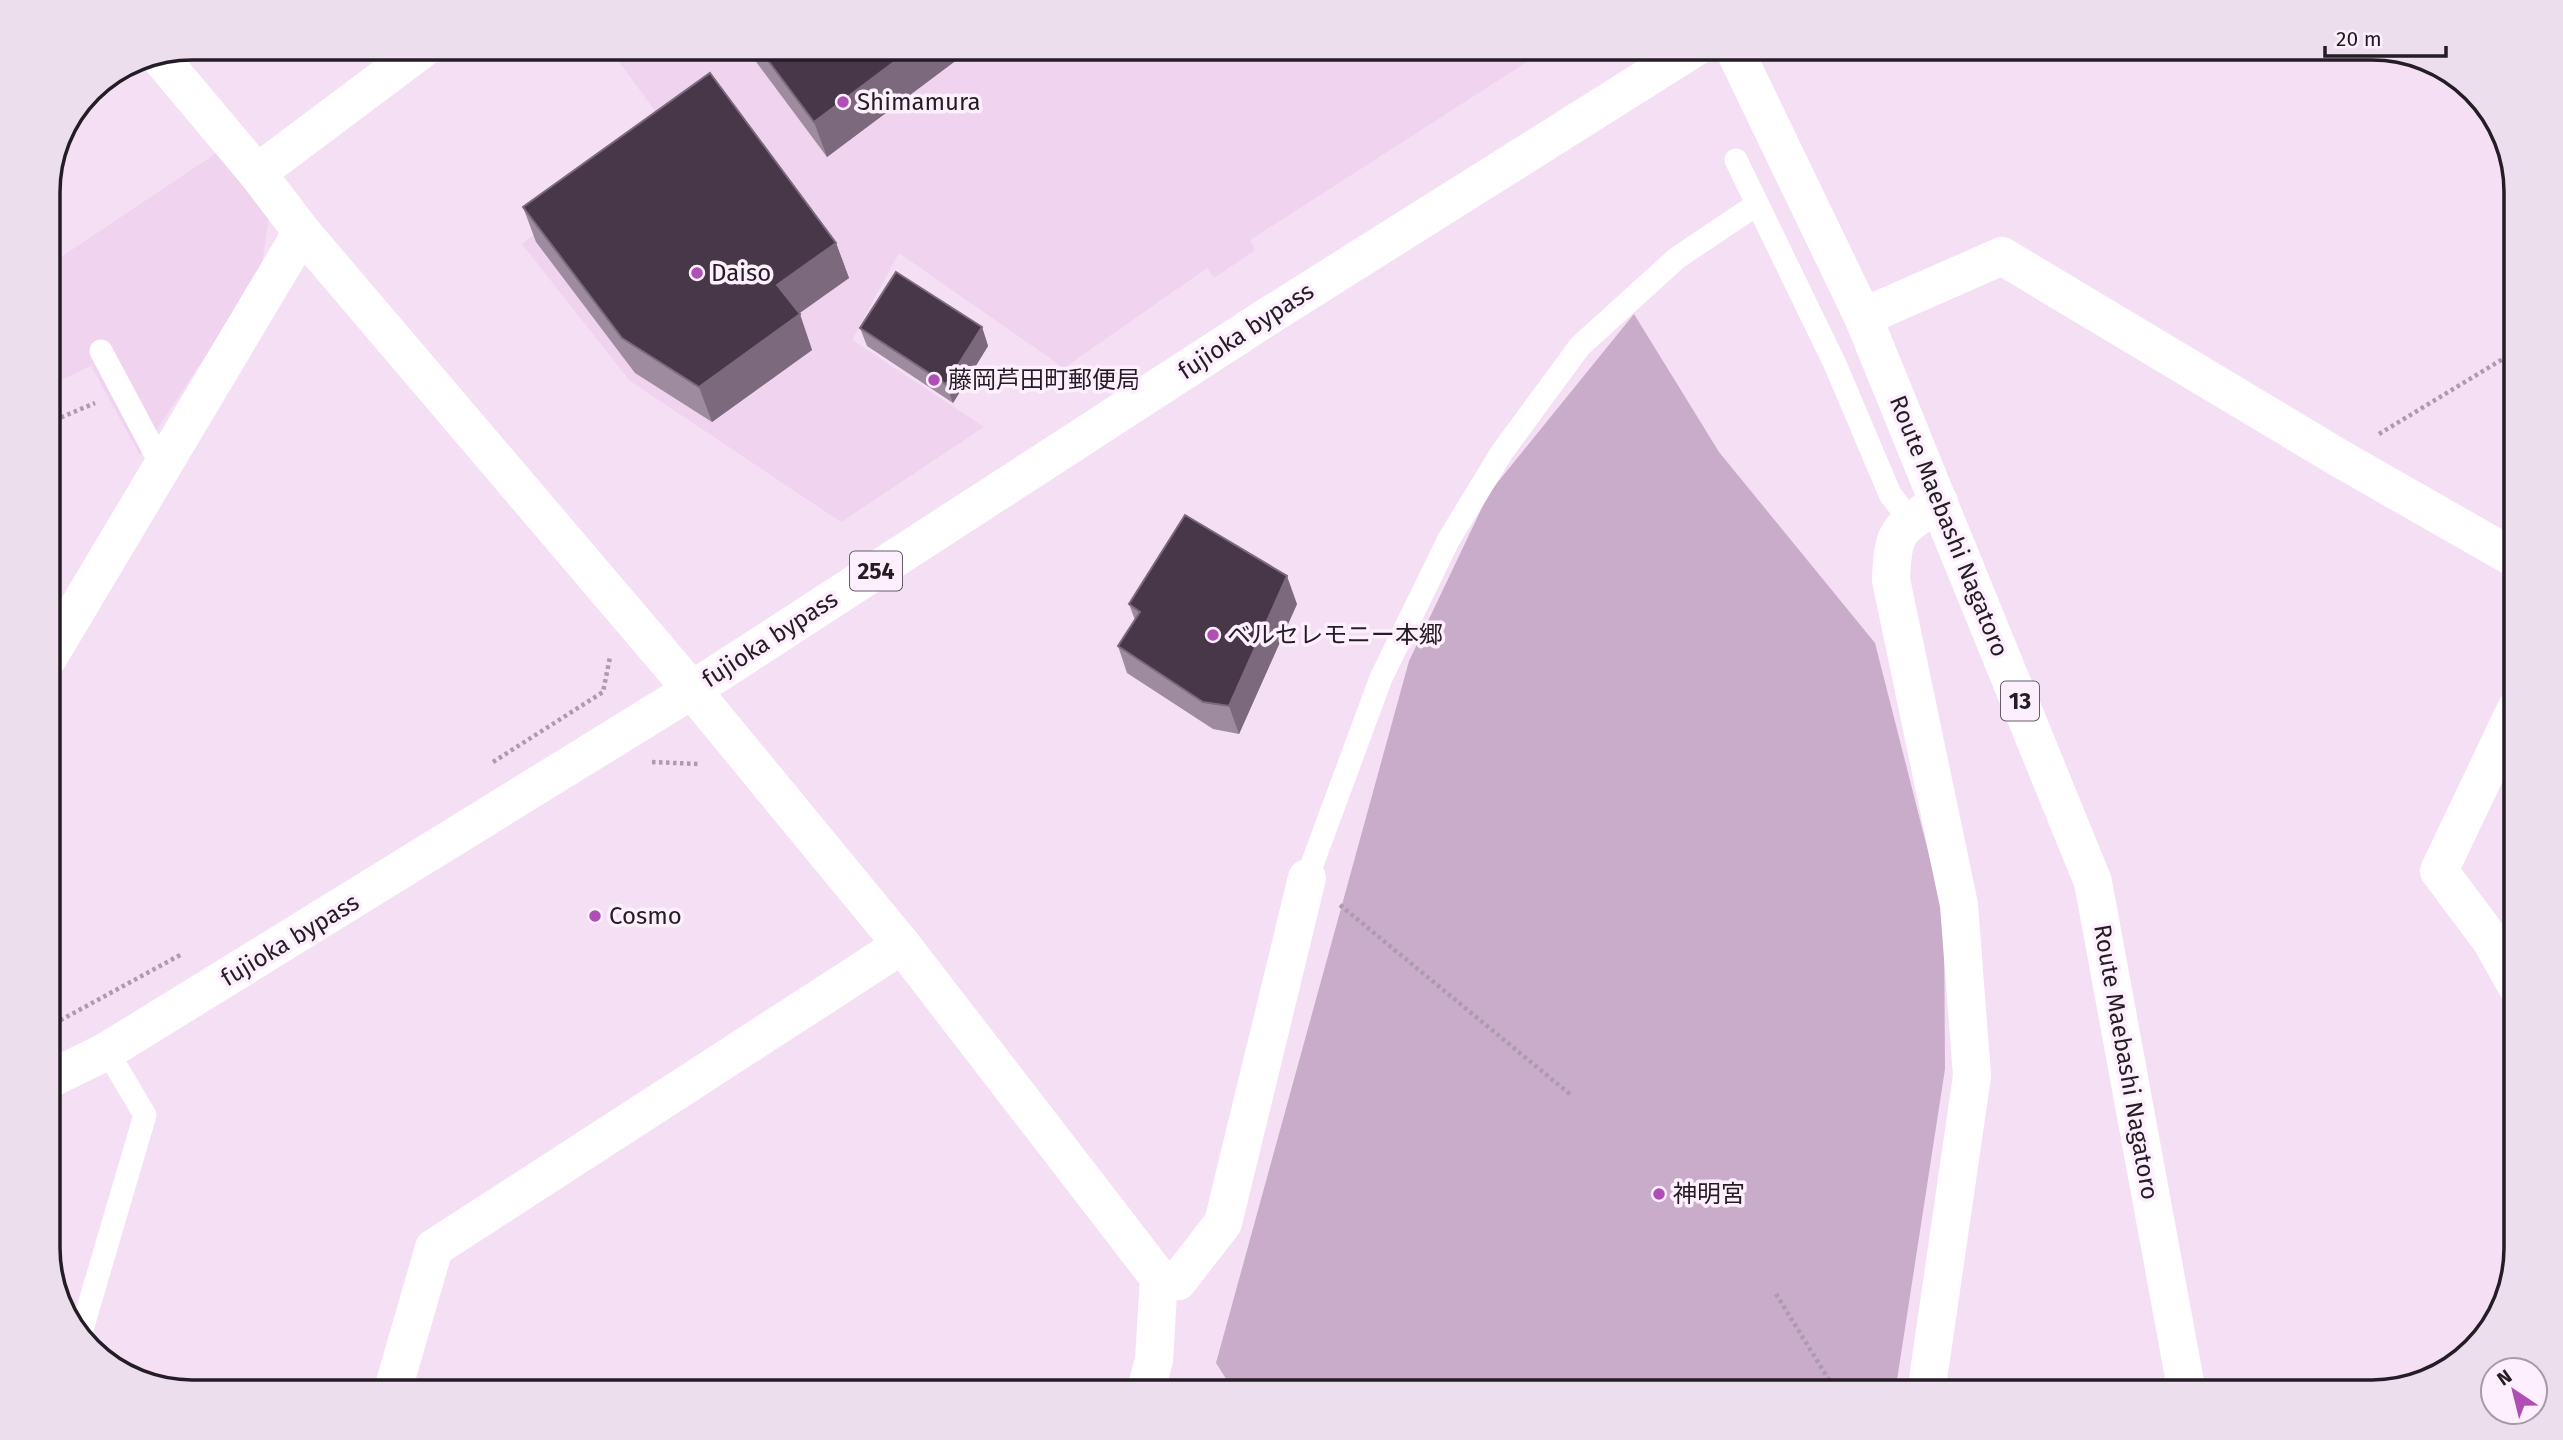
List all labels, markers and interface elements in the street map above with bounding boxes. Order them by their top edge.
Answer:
scale bar [2325,14,2446,58]
text: 20 m [2336,26,2382,52]
place label: Shimamura [857,88,981,116]
marker: Shimamura [835,94,851,110]
place label: Daiso [711,259,771,287]
marker: Daiso [689,265,705,281]
street label: fujioka bypass [1173,277,1319,385]
place label: 藤岡芦田町郵便局 [948,366,1140,394]
marker: 藤岡芦田町郵便局 [926,372,942,388]
street label: Route Maebashi Nagatoro [1884,391,2014,661]
road number: 254 [850,552,902,590]
street label: fujioka bypass [697,585,843,693]
place label: ベルセレモニー本郷 [1227,621,1443,649]
marker: ベルセレモニー本郷 [1205,627,1221,643]
road number: 13 [2001,681,2039,720]
street label: fujioka bypass [216,888,364,992]
place label: Cosmo [609,902,682,930]
marker: Cosmo [587,908,603,924]
street label: Route Maebashi Nagatoro [2088,922,2164,1202]
place label: 神明宮 [1673,1180,1745,1208]
marker: 神明宮 [1651,1186,1667,1202]
north arrow [2479,1356,2549,1426]
text: N [2493,1364,2516,1391]

